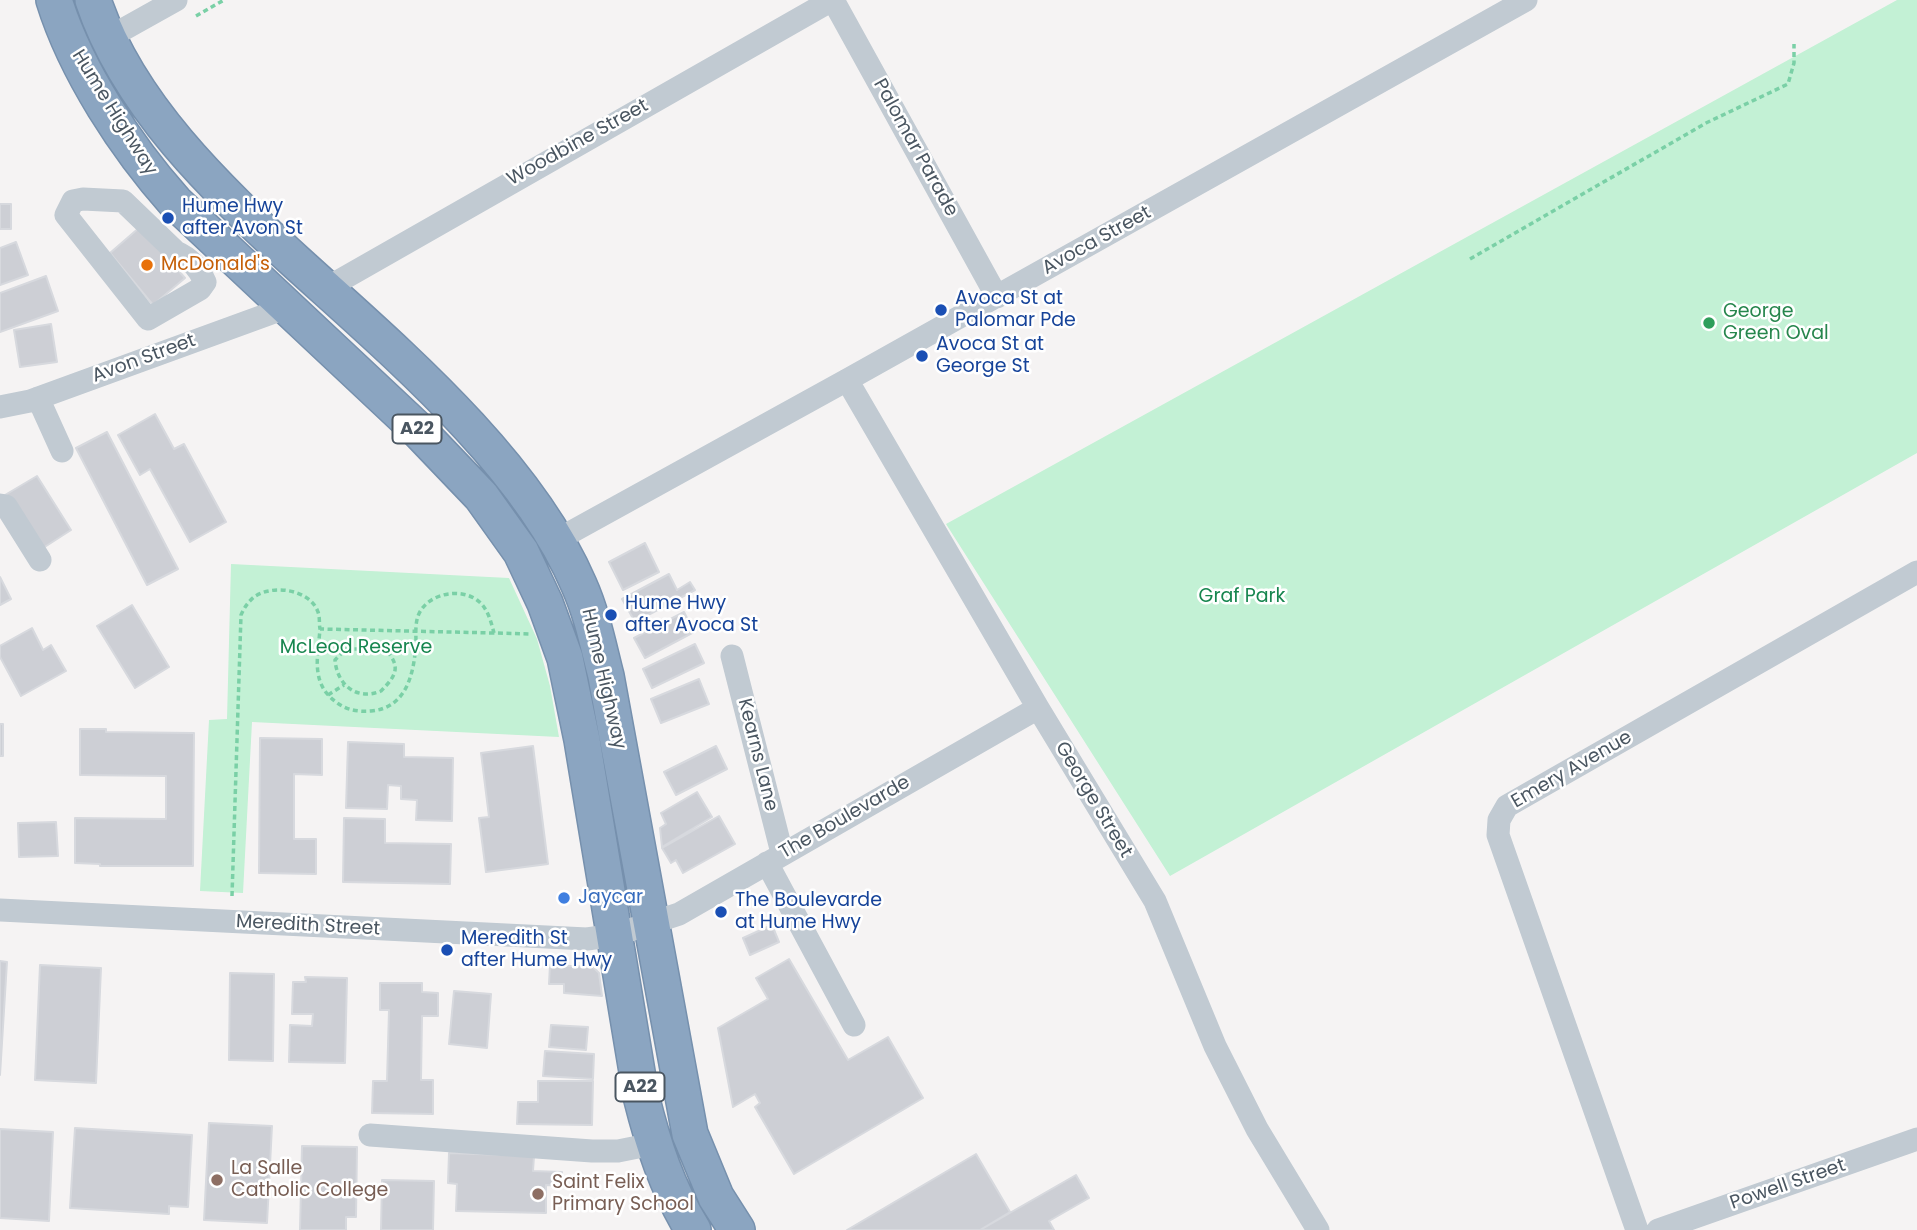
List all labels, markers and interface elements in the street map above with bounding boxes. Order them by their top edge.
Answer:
street label: Hume Highway [66,46,162,180]
street label: Palomar Parade [868,75,962,221]
street label: Woodbine Street [503,95,653,191]
place label: Hume Hwy after Avon St [182,196,303,240]
street label: Avoca Street [1039,202,1155,280]
marker: Hume Hwy after Avon St [160,210,176,226]
place label: McDonald's [161,254,270,276]
marker: McDonald's [139,257,155,273]
place label: Avoca St at Palomar Pde [955,288,1076,332]
place label: George Green Oval [1723,301,1829,345]
marker: Avoca St at Palomar Pde [933,302,949,318]
marker: George Green Oval [1701,315,1717,331]
street label: Avon Street [89,330,199,388]
place label: Avoca St at George St [936,334,1044,378]
marker: Avoca St at George St [914,348,930,364]
road number: A22 [392,414,442,444]
park label: Graf Park [1199,586,1285,608]
place label: Hume Hwy after Avoca St [625,593,758,637]
street label: Hume Highway [576,606,630,752]
marker: Hume Hwy after Avoca St [603,607,619,623]
park label: McLeod Reserve [280,637,432,659]
street label: Kearns Lane [732,696,782,814]
street label: Emery Avenue [1508,726,1636,814]
street label: George Street [1049,738,1137,862]
street label: The Boulevarde [776,771,914,865]
place label: Jaycar [578,887,643,909]
marker: Jaycar [556,890,572,906]
place label: The Boulevarde at Hume Hwy [735,890,882,934]
marker: The Boulevarde at Hume Hwy [713,904,729,920]
street label: Meredith Street [235,911,381,941]
place label: Meredith St after Hume Hwy [461,928,612,972]
marker: Meredith St after Hume Hwy [439,942,455,958]
road number: A22 [616,1072,664,1102]
street label: Powell Street [1727,1155,1849,1215]
place label: La Salle Catholic College [231,1158,388,1202]
marker: La Salle Catholic College [209,1172,225,1188]
place label: Saint Felix Primary School [552,1172,694,1216]
marker: Saint Felix Primary School [530,1186,546,1202]

